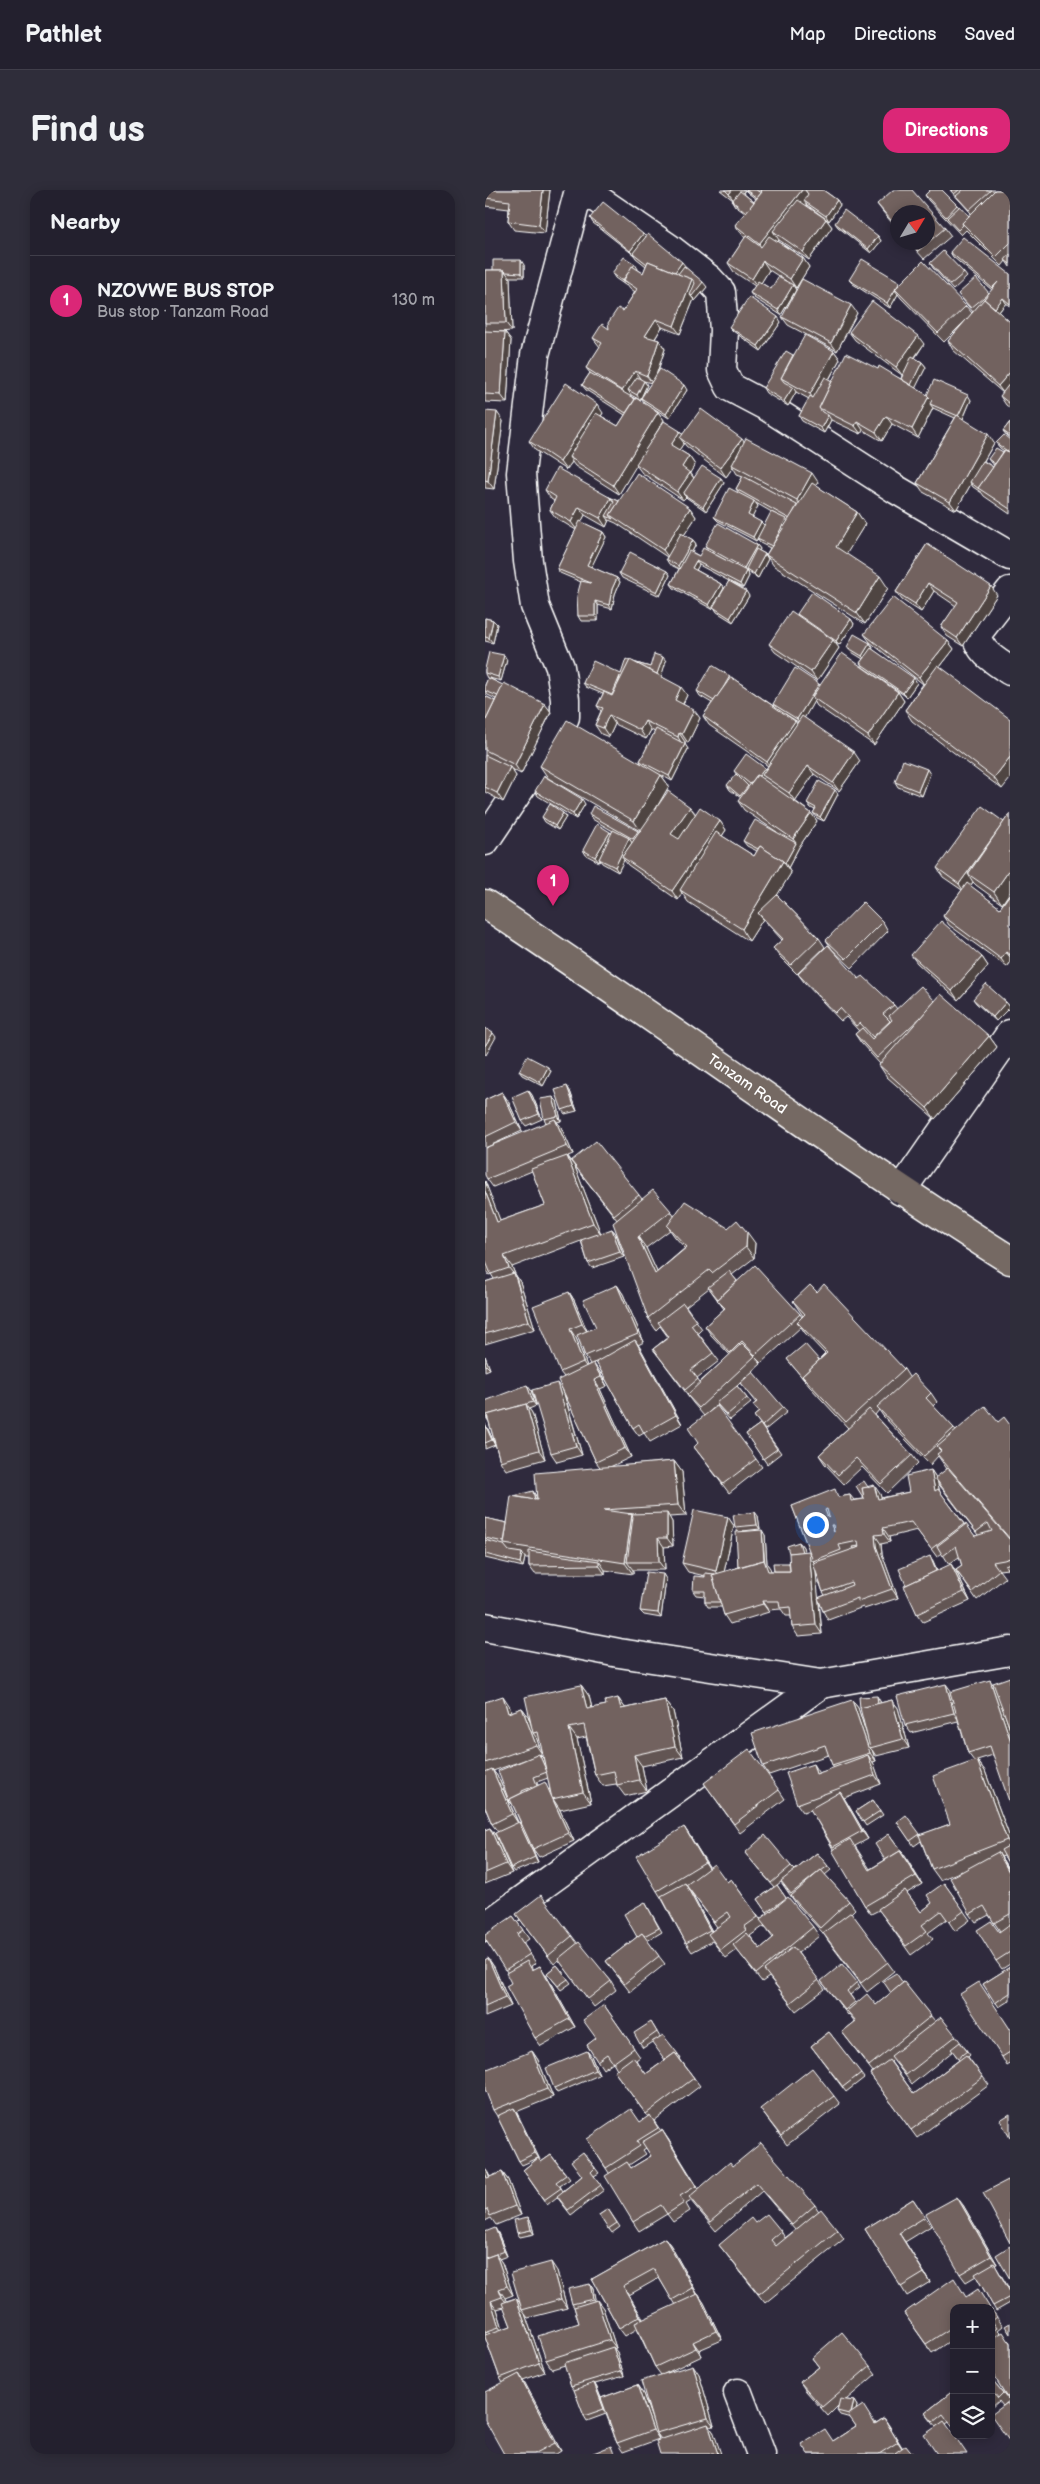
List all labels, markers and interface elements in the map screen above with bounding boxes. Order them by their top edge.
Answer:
text: Pathlet [25,20,102,49]
text: Map [790,24,826,45]
text: Directions [854,24,936,45]
text: Saved [964,24,1015,45]
button: Directions [883,108,1010,153]
text: Find us [30,109,145,152]
north arrow [890,205,935,250]
text: Nearby [50,210,120,235]
text: NZOVWE BUS STOP [97,280,274,303]
text: 1 [63,291,69,310]
text: 130 m [392,291,435,310]
text: Bus stop · Tanzam Road [97,303,269,322]
pin: 1 [537,865,569,906]
street label: Tanzam Road [704,1050,791,1118]
your location [803,1512,829,1538]
map controls [950,2304,995,2439]
button: + [950,2304,995,2349]
button: − [950,2349,995,2394]
button: layers [950,2394,995,2439]

